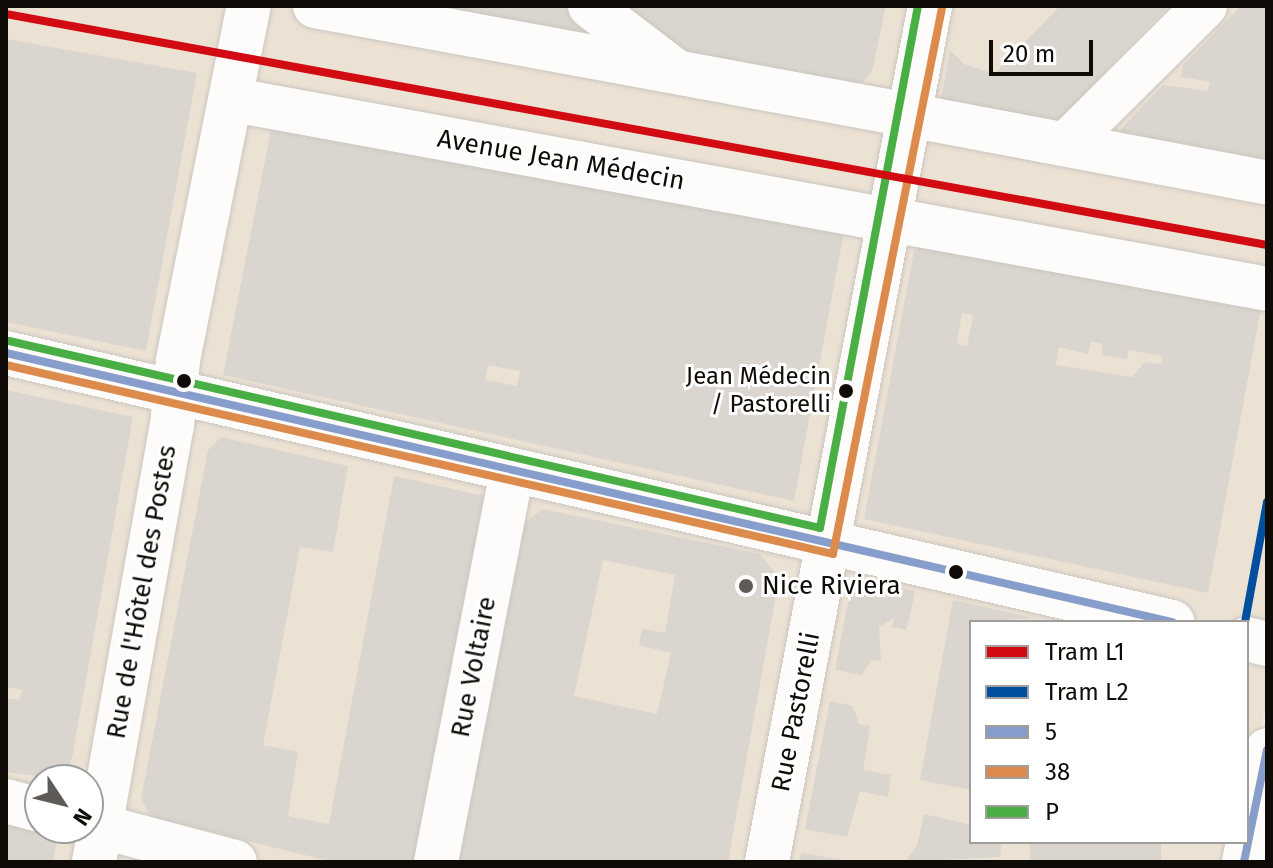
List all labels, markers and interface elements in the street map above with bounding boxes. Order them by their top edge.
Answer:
scale bar [993,24,1097,74]
text: 20 m [1003,40,1055,68]
street label: Avenue Jean Médecin [435,123,687,197]
place label: Jean Médecin / Pastorelli [686,363,831,419]
unlabelled marker [176,373,192,389]
marker: Jean Médecin / Pastorelli [838,383,854,399]
street label: Rue de l'Hôtel des Postes [101,443,183,741]
unlabelled marker [948,564,964,580]
place label: Nice Riviera [762,570,901,602]
marker: Nice Riviera [737,577,755,595]
street label: Rue Voltaire [445,594,503,740]
legend [969,620,1249,844]
street label: Rue Pastorelli [765,630,827,794]
text: Tram L1 [1045,638,1125,666]
text: Tram L2 [1045,678,1129,706]
text: 5 [1045,718,1057,746]
text: 38 [1045,758,1070,786]
north arrow [24,764,104,844]
text: P [1045,798,1059,826]
text: N [67,803,98,831]

